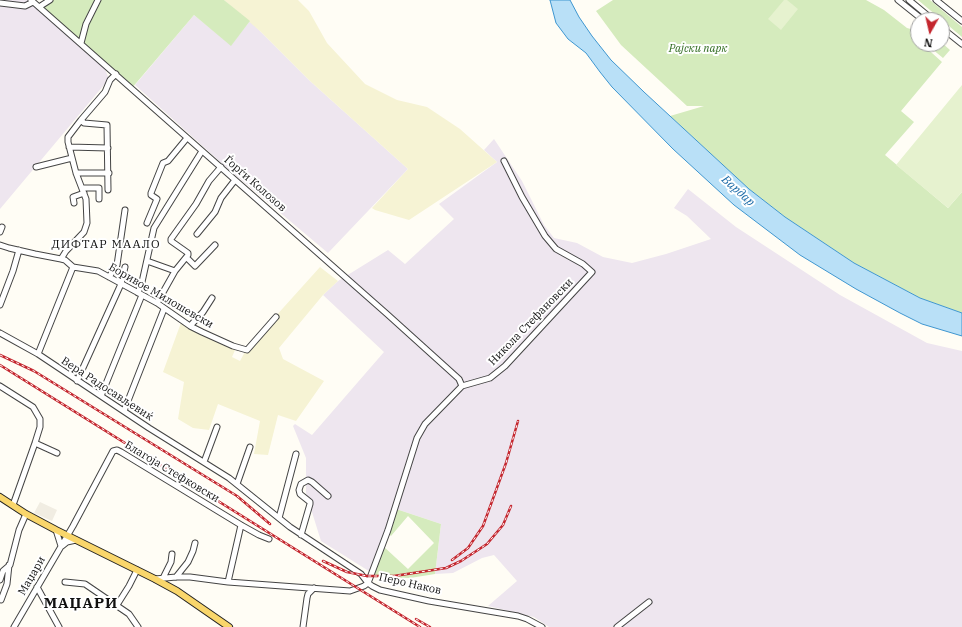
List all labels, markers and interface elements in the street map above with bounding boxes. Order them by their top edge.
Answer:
north arrow [910,12,950,52]
text: N [923,35,934,50]
park label: Рајски парк [669,42,727,56]
street label: Ѓорѓи Колозов [221,153,289,215]
water label: Вардар [719,173,757,209]
district label: ДИФТАР МААЛО [51,238,161,252]
street label: Боривое Милошевски [106,261,216,331]
street label: Никола Стефановски [486,276,576,368]
street label: Вера Радосављевиќ [59,354,155,424]
street label: Благоја Стефковски [122,438,222,506]
street label: Маџари [16,554,48,598]
street label: Перо Наков [378,570,442,598]
district label: МАЏАРИ [44,595,118,613]

